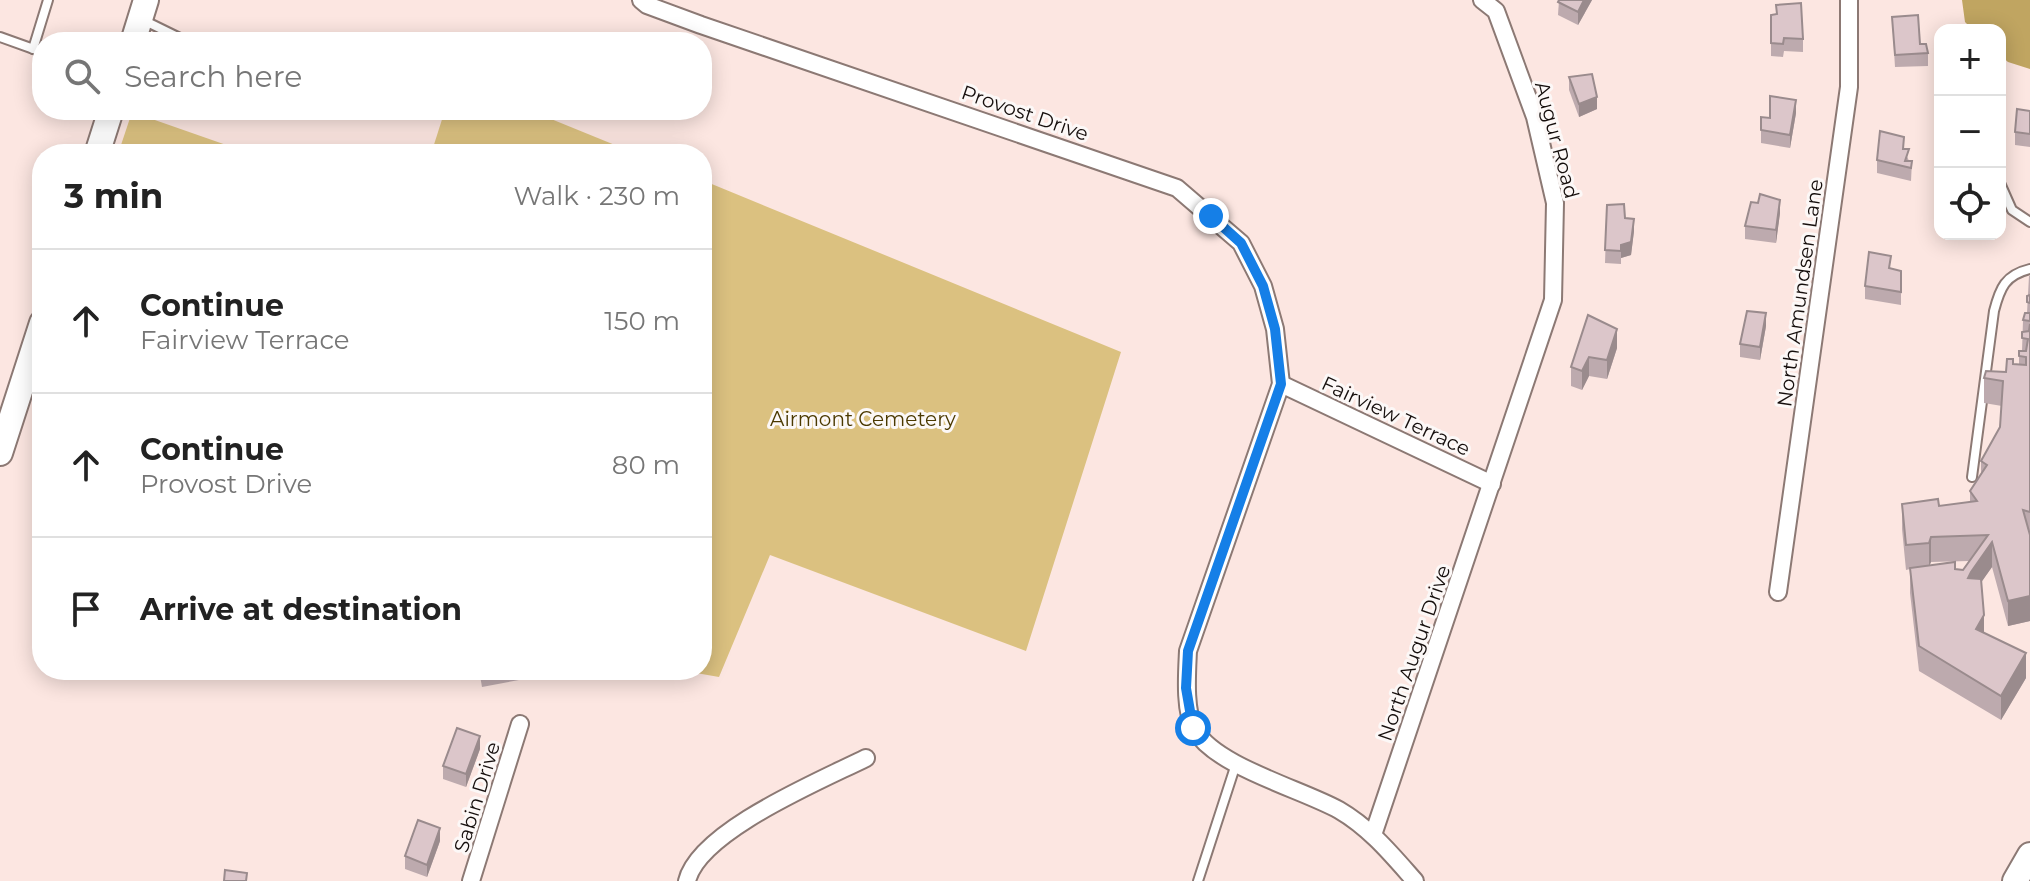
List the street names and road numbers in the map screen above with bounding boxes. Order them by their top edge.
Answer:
street label: Augur Road [1530,79,1584,201]
street label: Provost Drive [958,80,1092,146]
street label: North Amundsen Lane [1772,178,1828,408]
street label: Fairview Terrace [1318,371,1474,461]
street label: North Augur Drive [1373,562,1455,744]
street label: Sabin Drive [449,739,505,855]

